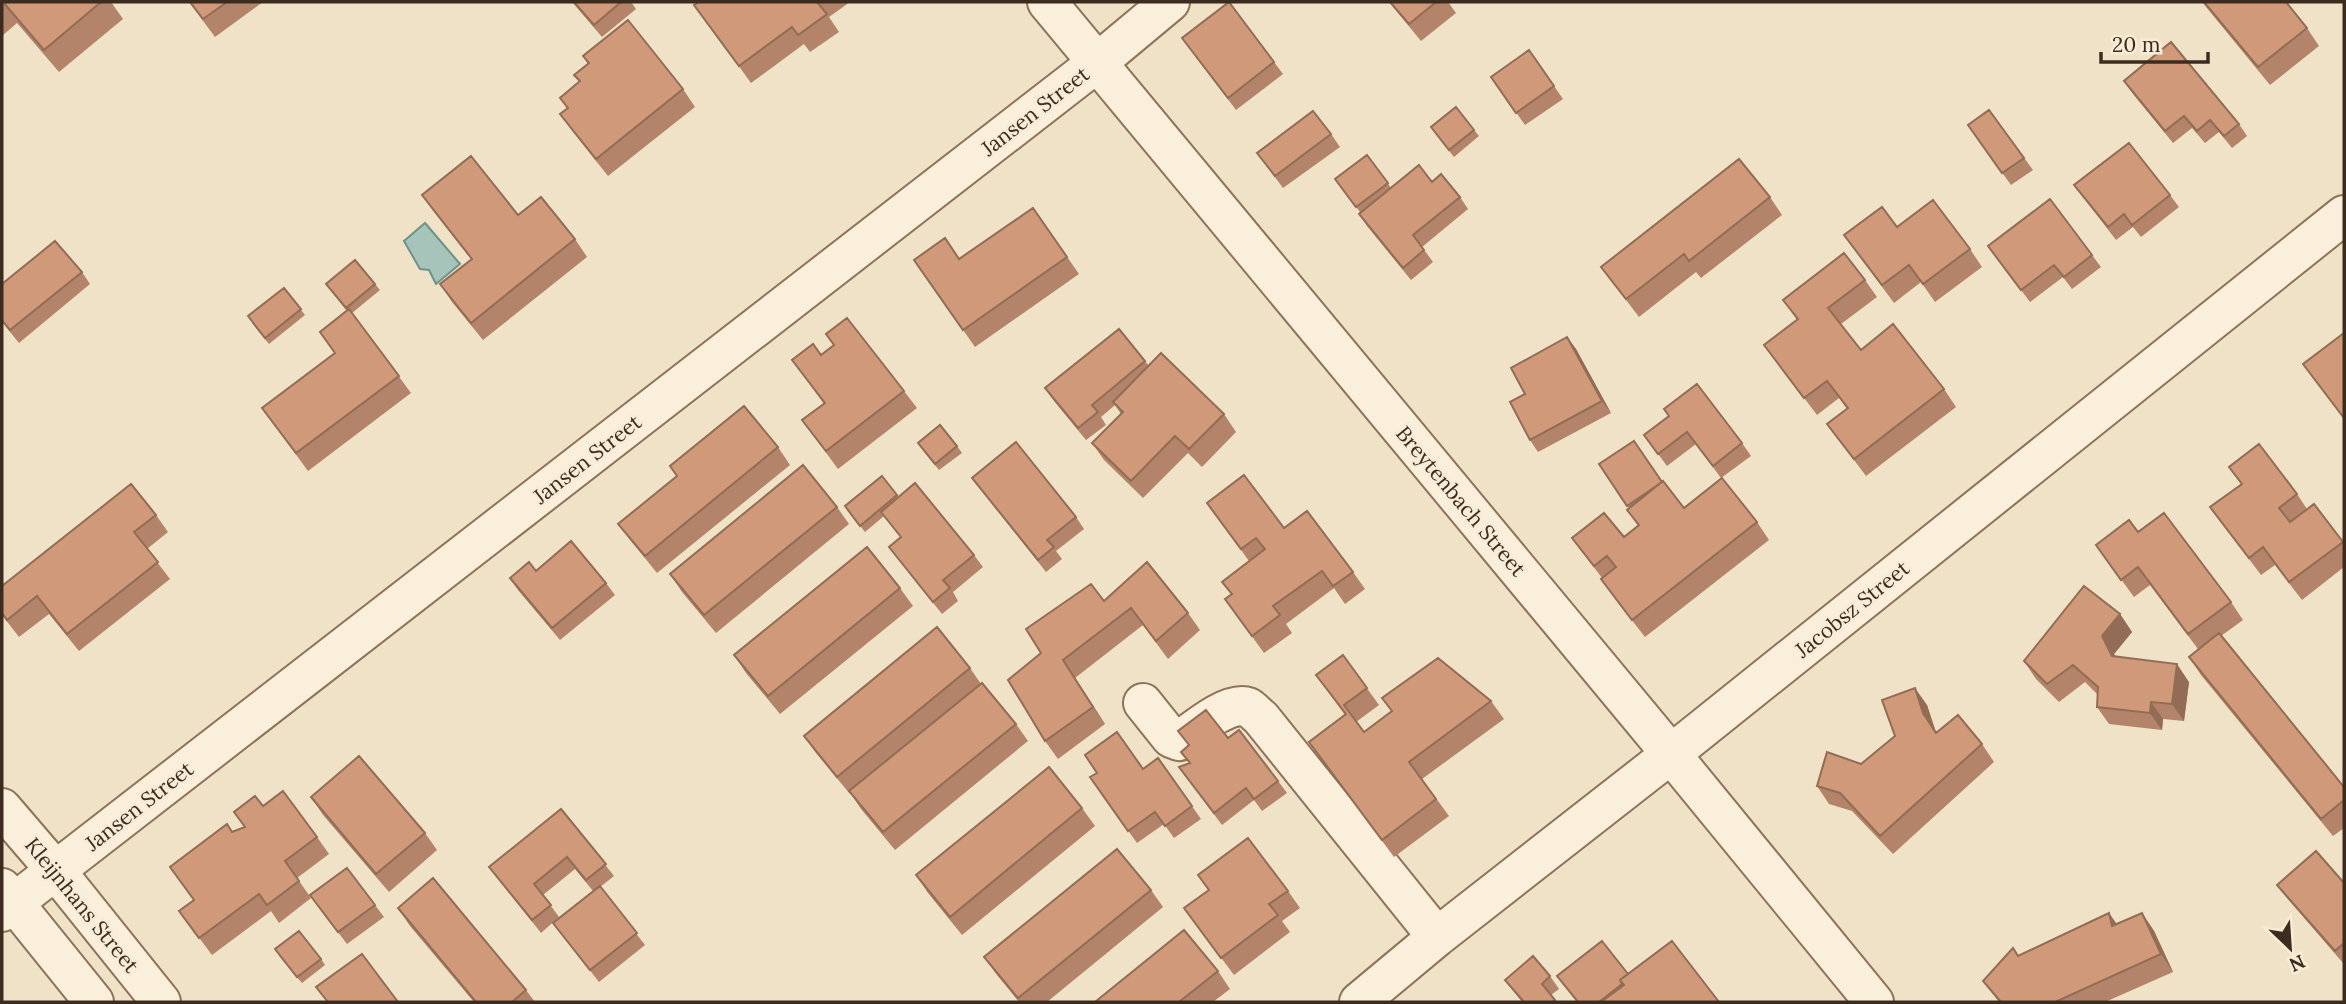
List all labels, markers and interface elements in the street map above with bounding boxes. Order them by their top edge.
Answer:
scale bar [2101,21,2208,65]
text: 20 m [2112,31,2161,58]
street label: Jansen Street [975,60,1095,162]
street label: Jansen Street [527,408,647,510]
street label: Breytenbach Street [1390,420,1532,583]
street label: Jacobsz Street [1789,554,1915,664]
street label: Jansen Street [79,755,199,857]
street label: Kleijnhans Street [19,832,145,979]
north arrow [2255,913,2325,983]
text: N [2285,949,2309,978]

